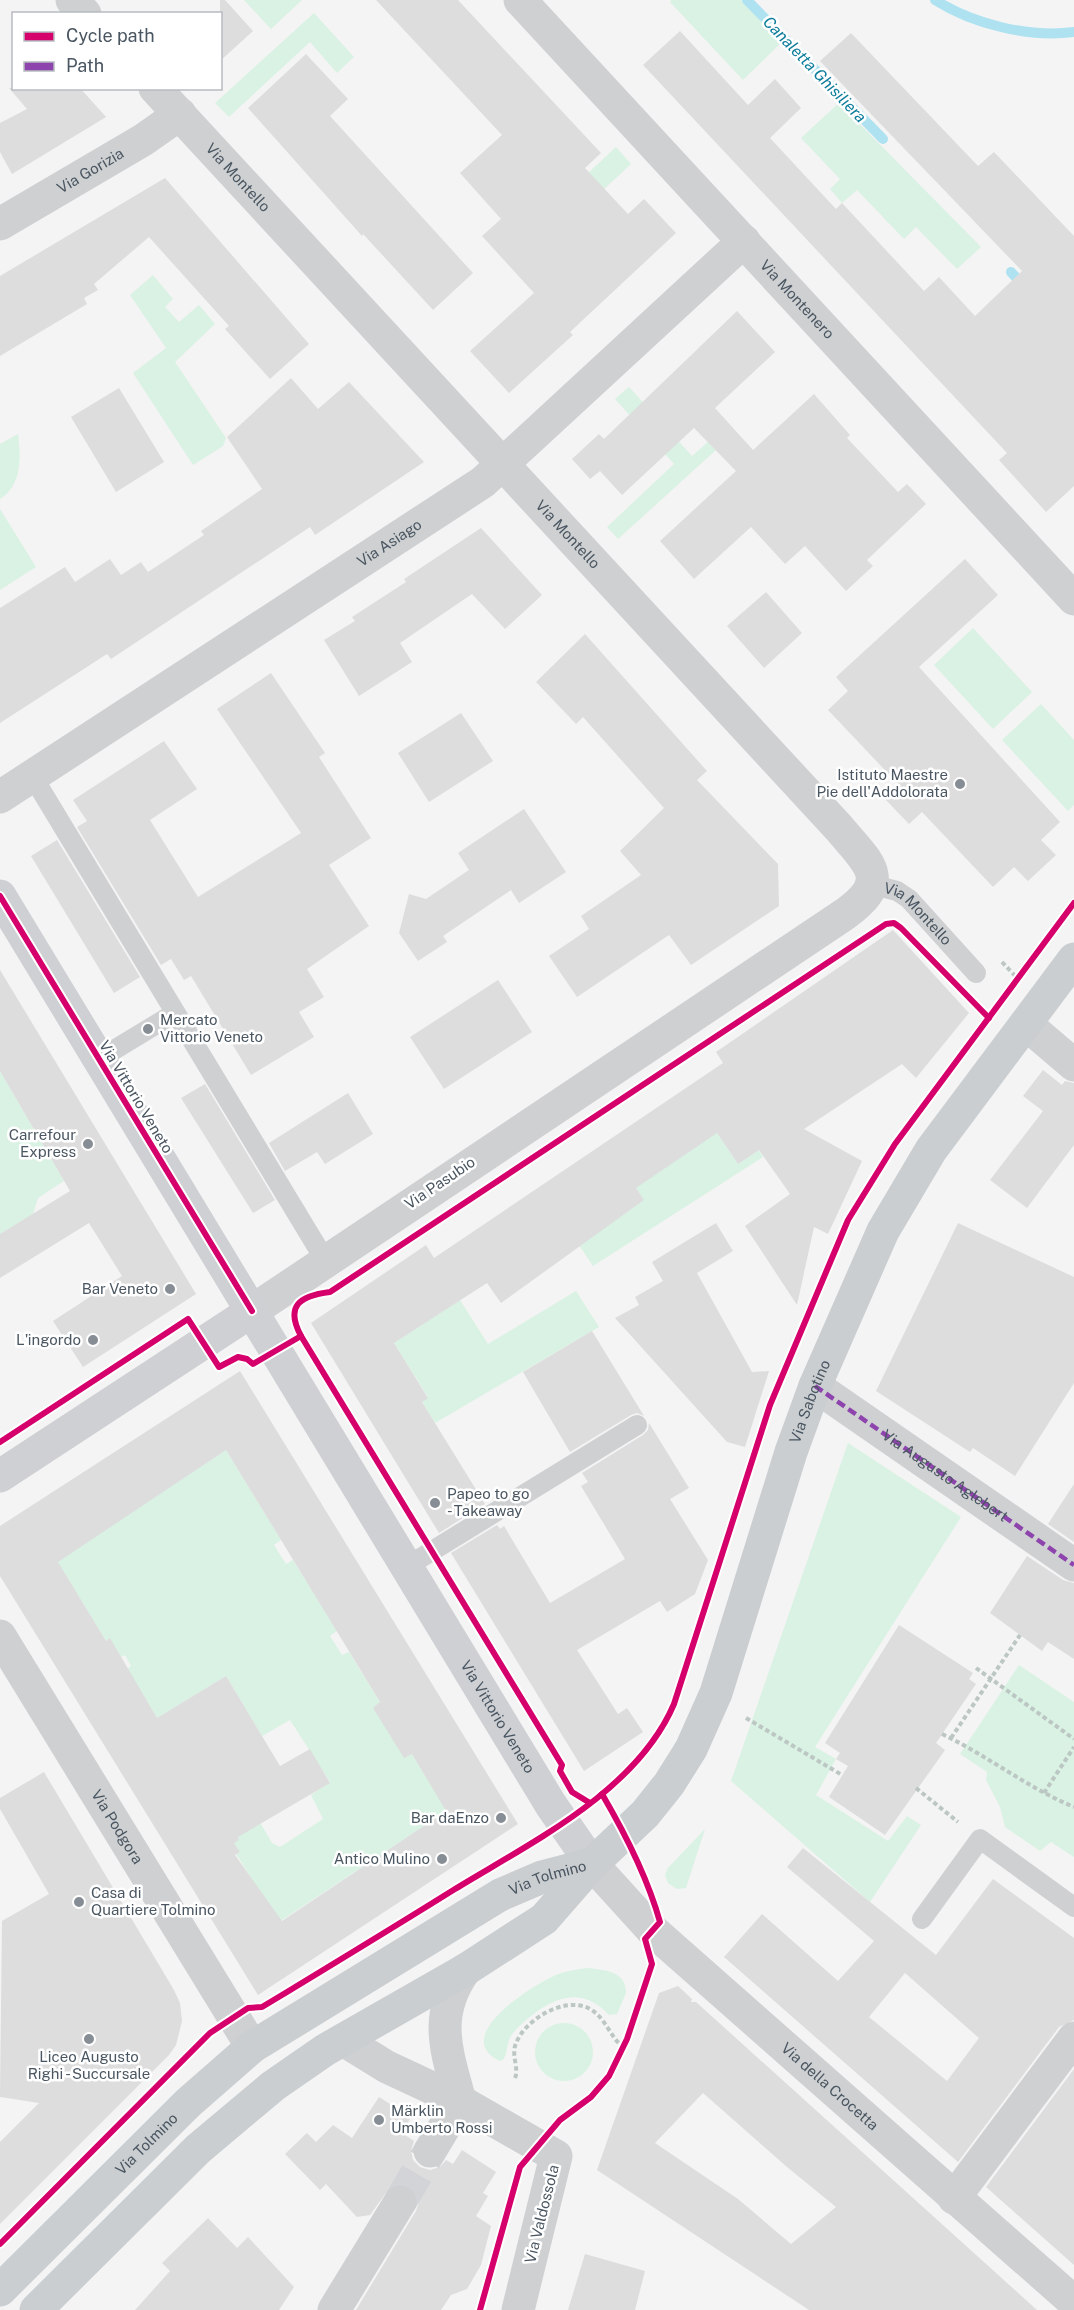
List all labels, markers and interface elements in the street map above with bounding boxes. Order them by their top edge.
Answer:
legend [12,12,222,90]
water label: Canaletta Ghisiliera [759,12,870,126]
text: Cycle path [66,25,155,46]
text: Path [66,55,104,76]
street label: Via Montello [202,140,274,215]
street label: Via Gorizia [54,144,127,196]
street label: Via Montenero [757,256,838,342]
street label: Via Montello [532,496,604,572]
street label: Via Asiago [354,515,425,570]
place label: Istituto Maestre Pie dell'Addolorata [816,766,948,800]
marker: Istituto Maestre Pie dell'Addolorata [953,777,967,791]
street label: Via Montello [882,879,955,948]
place label: Mercato Vittorio Veneto [160,1011,263,1045]
marker: Mercato Vittorio Veneto [141,1022,155,1036]
street label: Via Vittorio Veneto [96,1037,177,1156]
place label: Carrefour Express [9,1126,76,1160]
marker: Carrefour Express [81,1137,95,1151]
street label: Via Pasubio [401,1153,478,1212]
place label: Bar Veneto [82,1280,158,1297]
marker: Bar Veneto [163,1282,177,1296]
place label: L'ingordo [16,1331,81,1348]
marker: L'ingordo [86,1333,100,1347]
street label: Via Sabotino [786,1357,833,1446]
street label: Via Augusto Aglebert [879,1426,1012,1525]
place label: Papeo to go - Takeaway [447,1485,529,1519]
marker: Papeo to go - Takeaway [428,1496,442,1510]
street label: Via Vittorio Veneto [457,1657,539,1776]
street label: Via Podgora [88,1786,147,1867]
place label: Bar daEnzo [411,1809,489,1826]
marker: Bar daEnzo [494,1811,508,1825]
place label: Antico Mulino [334,1850,430,1867]
marker: Antico Mulino [435,1852,449,1866]
street label: Via Tolmino [506,1857,588,1898]
place label: Casa di Quartiere Tolmino [91,1884,215,1918]
marker: Casa di Quartiere Tolmino [72,1895,86,1909]
marker: Liceo Augusto Righi - Succursale [82,2032,96,2046]
street label: Via della Crocetta [778,2039,882,2134]
place label: Liceo Augusto Righi - Succursale [28,2048,150,2082]
place label: Märklin Umberto Rossi [391,2102,492,2136]
street label: Via Tolmino [112,2109,181,2178]
marker: Märklin Umberto Rossi [372,2113,386,2127]
street label: Via Valdossola [521,2163,562,2265]

